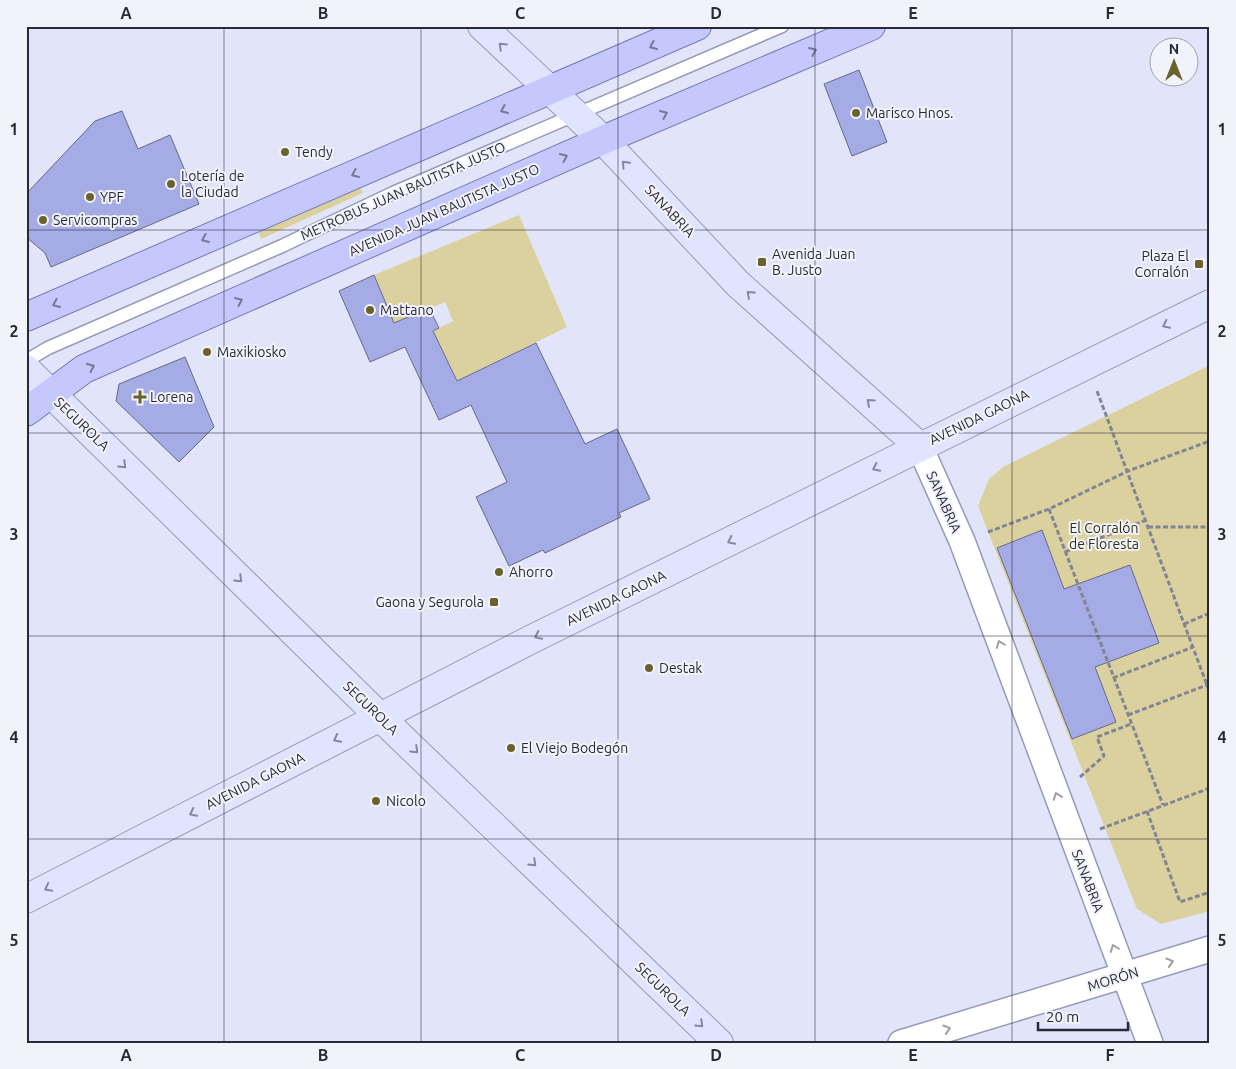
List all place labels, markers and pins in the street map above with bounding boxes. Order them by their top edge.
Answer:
place label: Marisco Hnos. [866,105,953,121]
marker: Marisco Hnos. [850,107,862,119]
place label: Tendy [295,144,333,160]
marker: Tendy [279,146,291,158]
place label: Lotería de la Ciudad [181,168,245,200]
marker: Lotería de la Ciudad [165,178,177,190]
place label: YPF [100,189,124,205]
marker: YPF [84,191,96,203]
place label: Servicompras [53,212,137,228]
marker: Servicompras [37,214,49,226]
place label: Avenida Juan B. Justo [772,246,856,278]
place label: Plaza El Corralón [1135,248,1189,280]
marker: Avenida Juan B. Justo [756,256,768,268]
marker: Plaza El Corralón [1193,258,1205,270]
place label: Mattano [380,302,434,318]
marker: Mattano [364,304,376,316]
place label: Maxikiosko [217,344,287,360]
marker: Maxikiosko [201,346,213,358]
place label: Lorena [150,389,194,405]
marker: Lorena [134,391,146,403]
place label: Ahorro [509,564,553,580]
marker: Ahorro [493,566,505,578]
place label: Gaona y Segurola [376,594,484,610]
marker: Gaona y Segurola [488,596,500,608]
place label: Destak [659,660,702,676]
marker: Destak [643,662,655,674]
place label: El Viejo Bodegón [521,740,628,756]
marker: El Viejo Bodegón [505,742,517,754]
place label: Nicolo [386,793,426,809]
marker: Nicolo [370,795,382,807]

